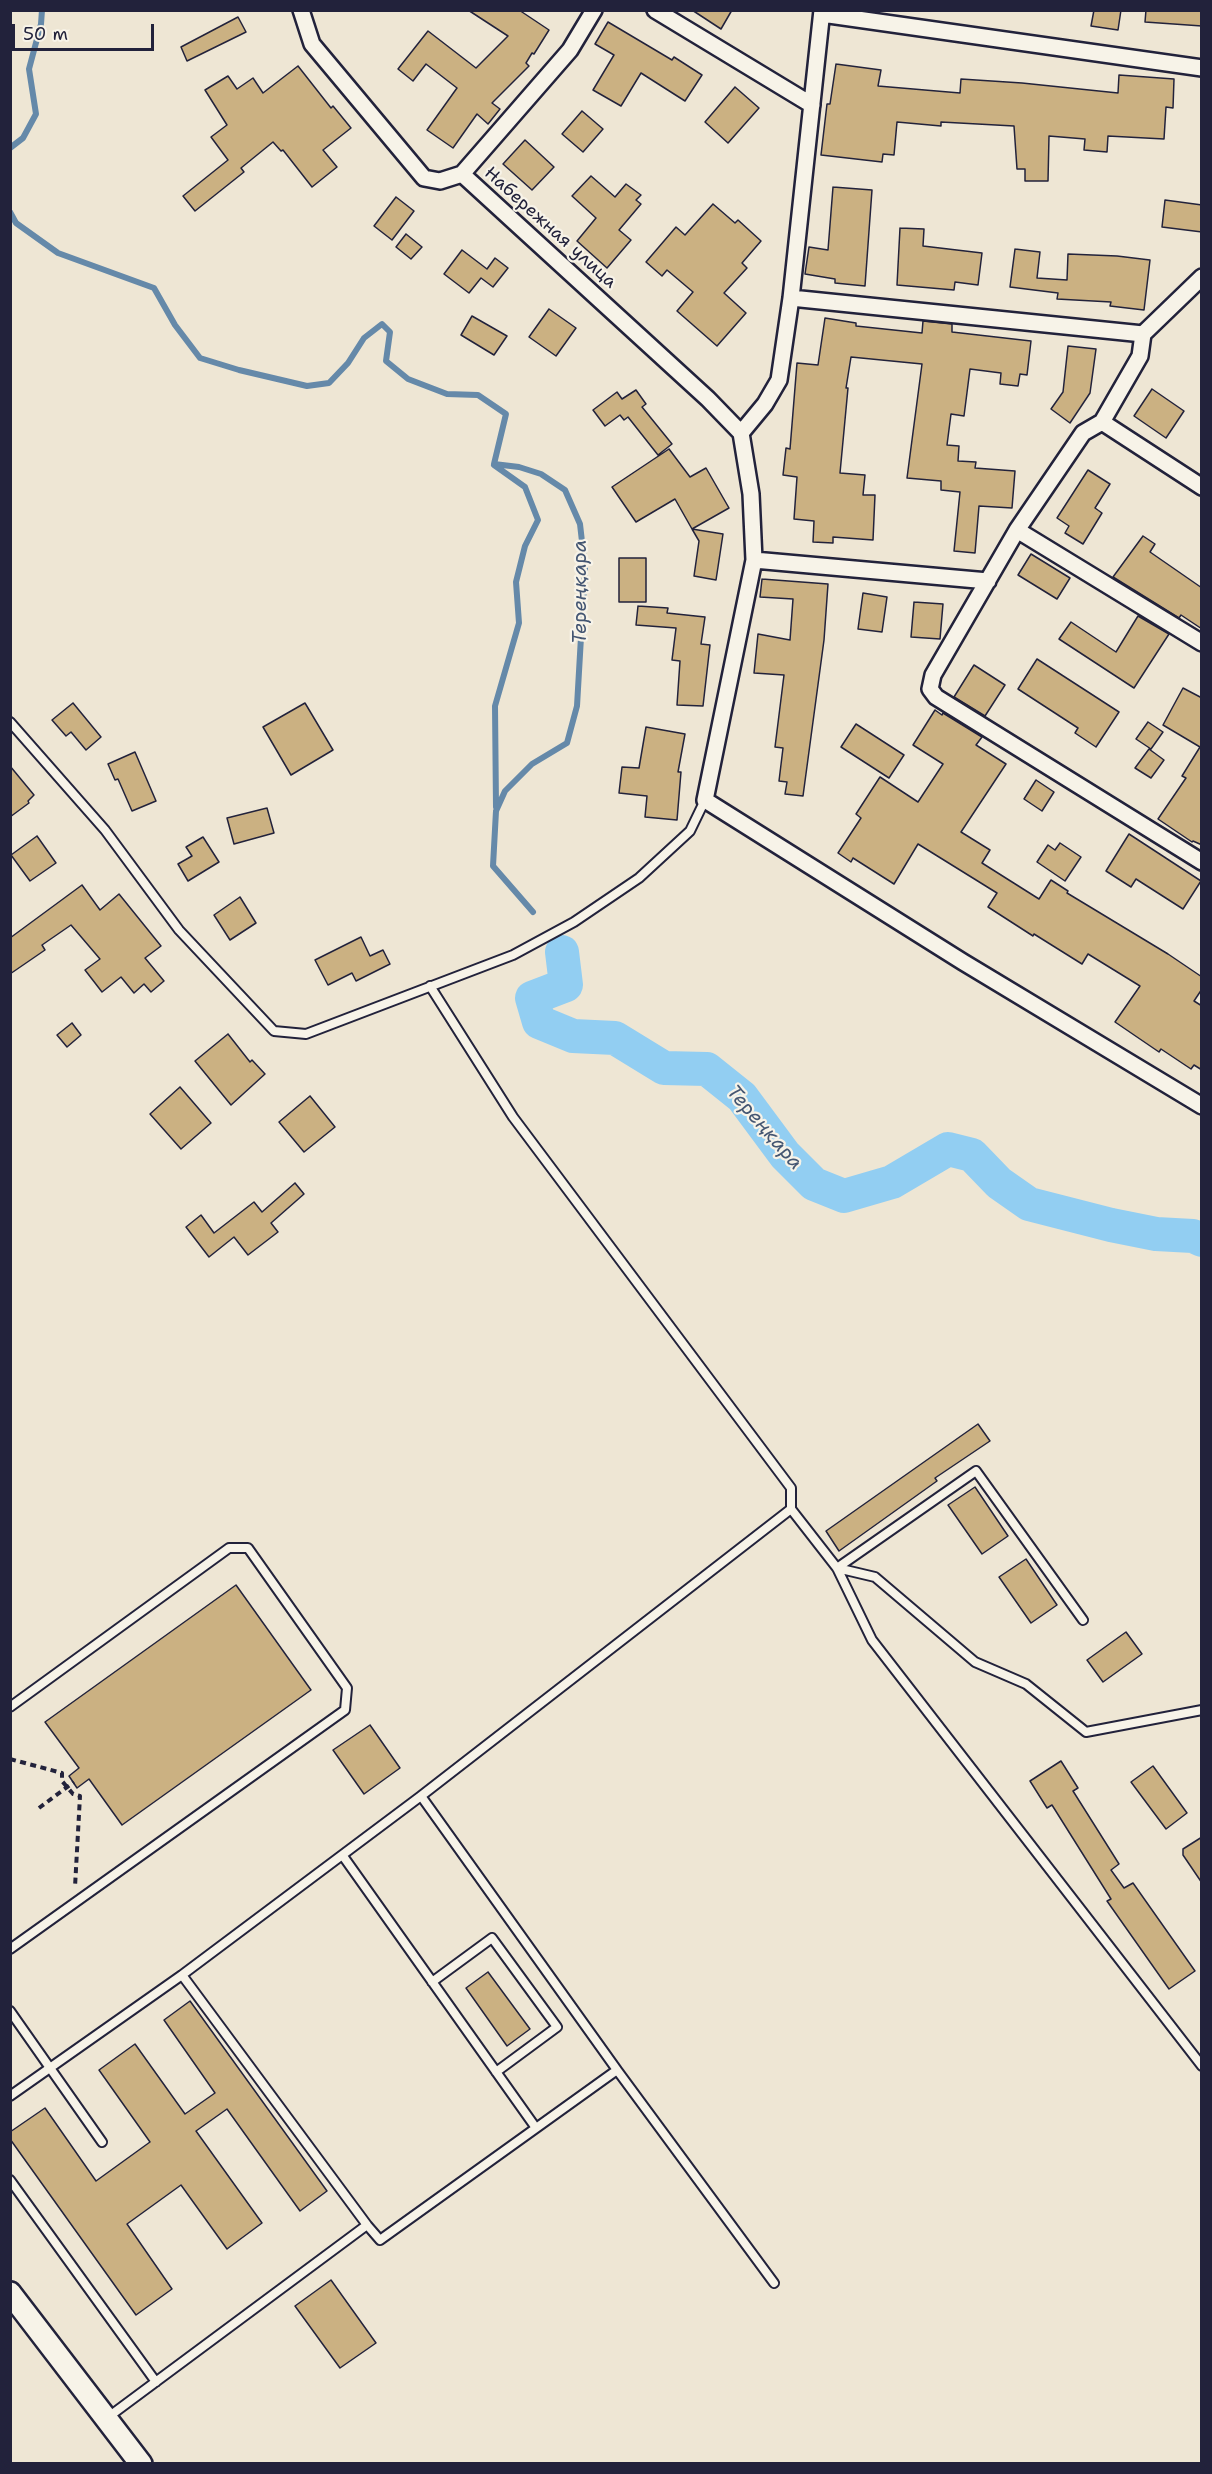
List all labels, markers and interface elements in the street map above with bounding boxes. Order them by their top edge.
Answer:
scale bar [15,12,158,50]
text: 50 m [23,22,68,46]
street label: Набережная улица [479,163,621,293]
water label: Тереңқара [569,540,593,644]
water label: Тереңқара [721,1081,807,1175]

